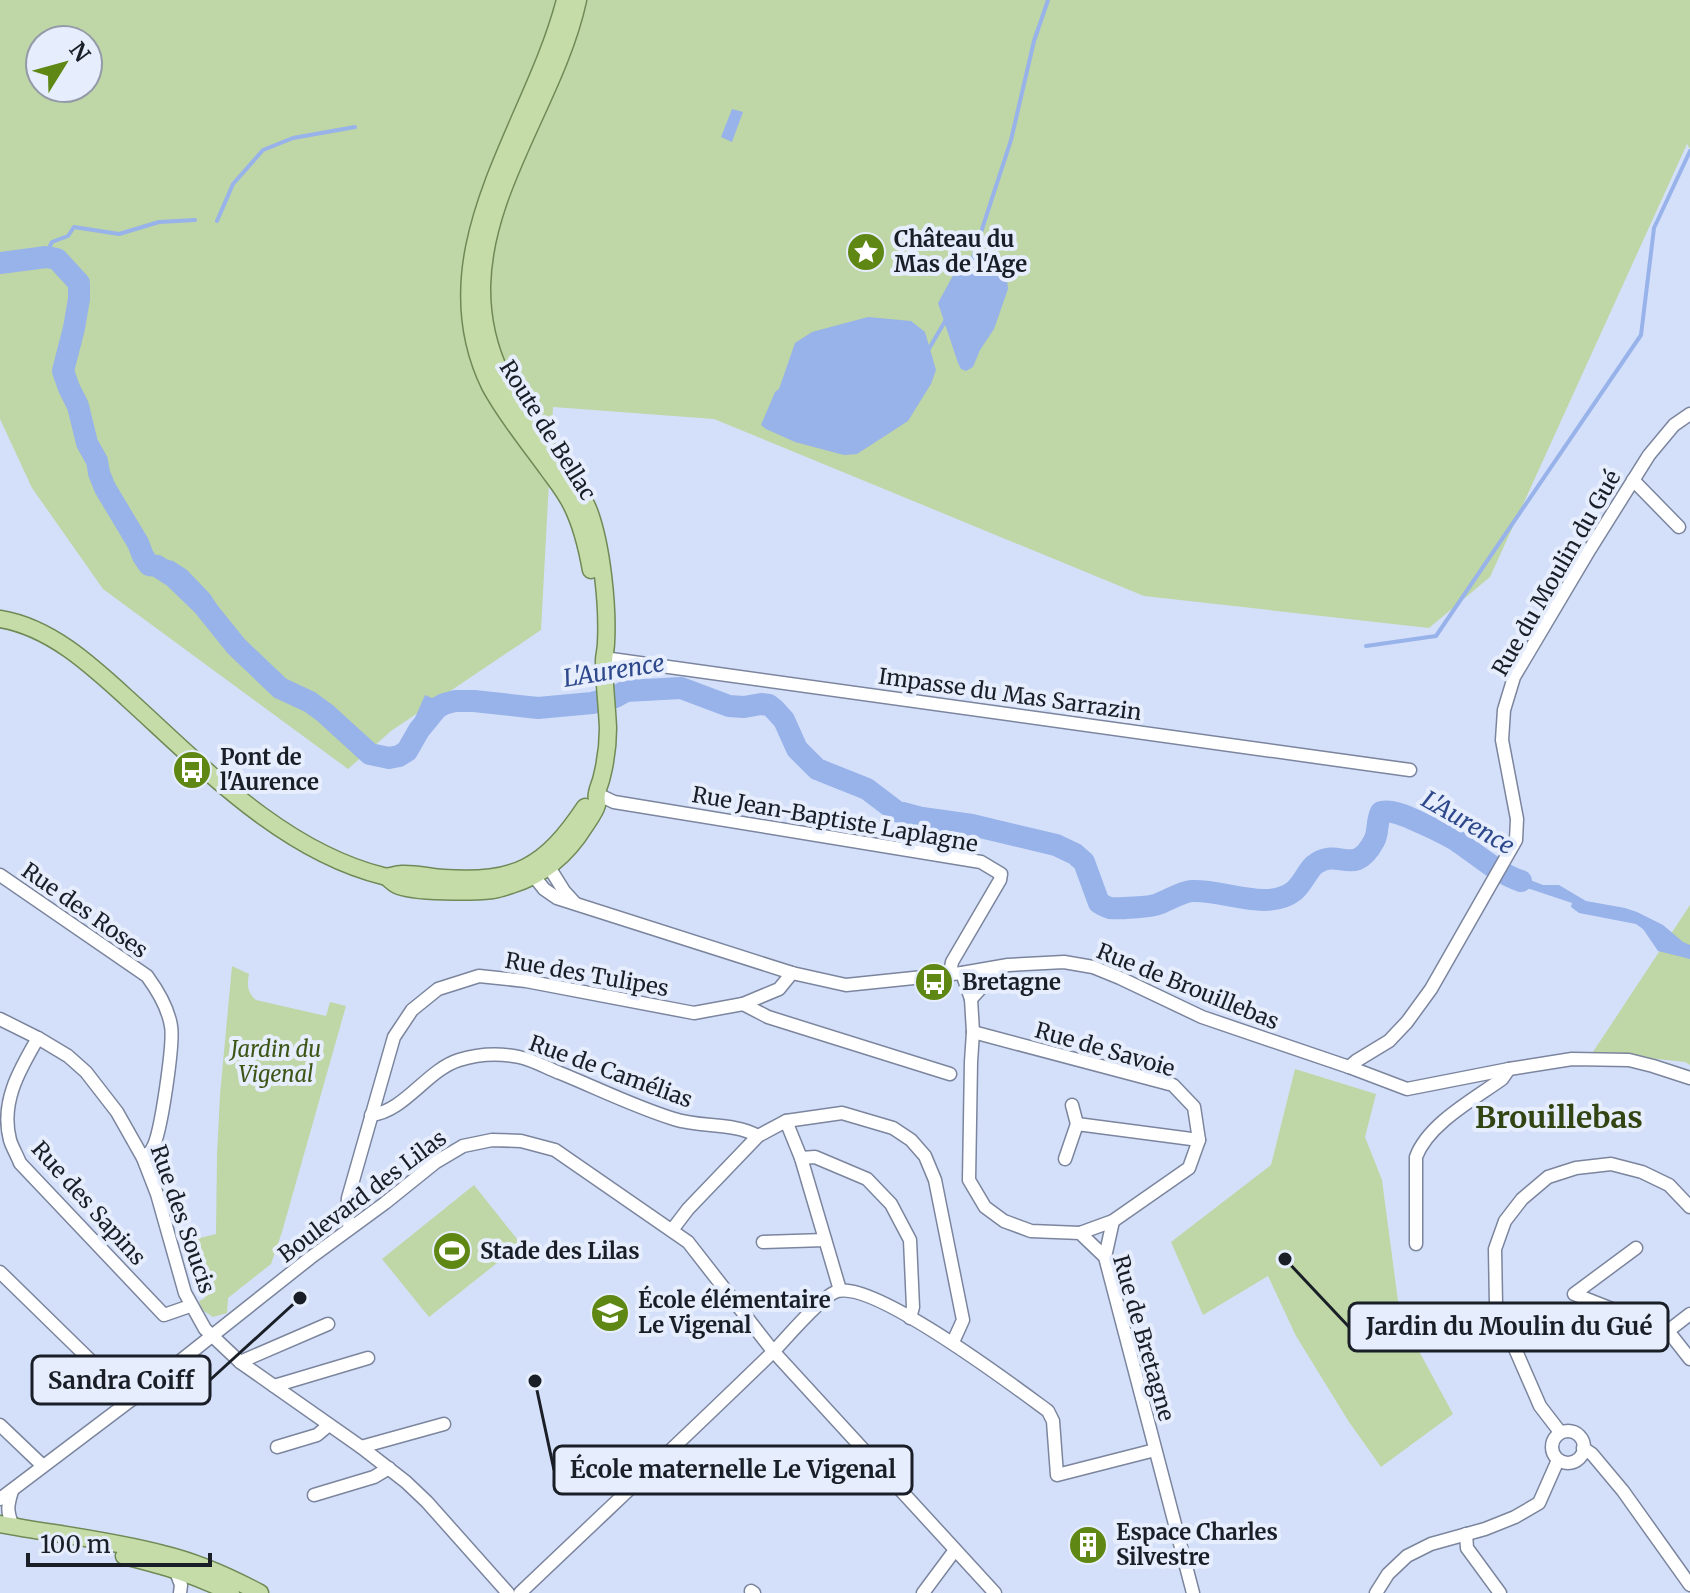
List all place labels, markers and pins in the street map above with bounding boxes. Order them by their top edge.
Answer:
place label: Château du Mas de l'Age [894,225,1027,278]
place icon: Château du Mas de l'Age [845,231,887,273]
place label: Pont de l'Aurence [220,743,319,796]
bus stop icon: Pont de l'Aurence [171,749,213,791]
bus stop icon: Bretagne [913,961,955,1003]
place label: Bretagne [962,968,1061,996]
sports icon: Stade des Lilas [431,1230,473,1272]
place label: Stade des Lilas [480,1237,640,1265]
place label: École élémentaire Le Vigenal [638,1285,831,1339]
school or university icon: École élémentaire Le Vigenal [589,1292,631,1334]
callout: Jardin du Moulin du Gué [1349,1303,1668,1351]
callout: Sandra Coiff [32,1356,210,1404]
callout: École maternelle Le Vigenal [554,1446,912,1494]
place label: Espace Charles Silvestre [1116,1518,1278,1571]
building icon: Espace Charles Silvestre [1067,1524,1109,1566]

